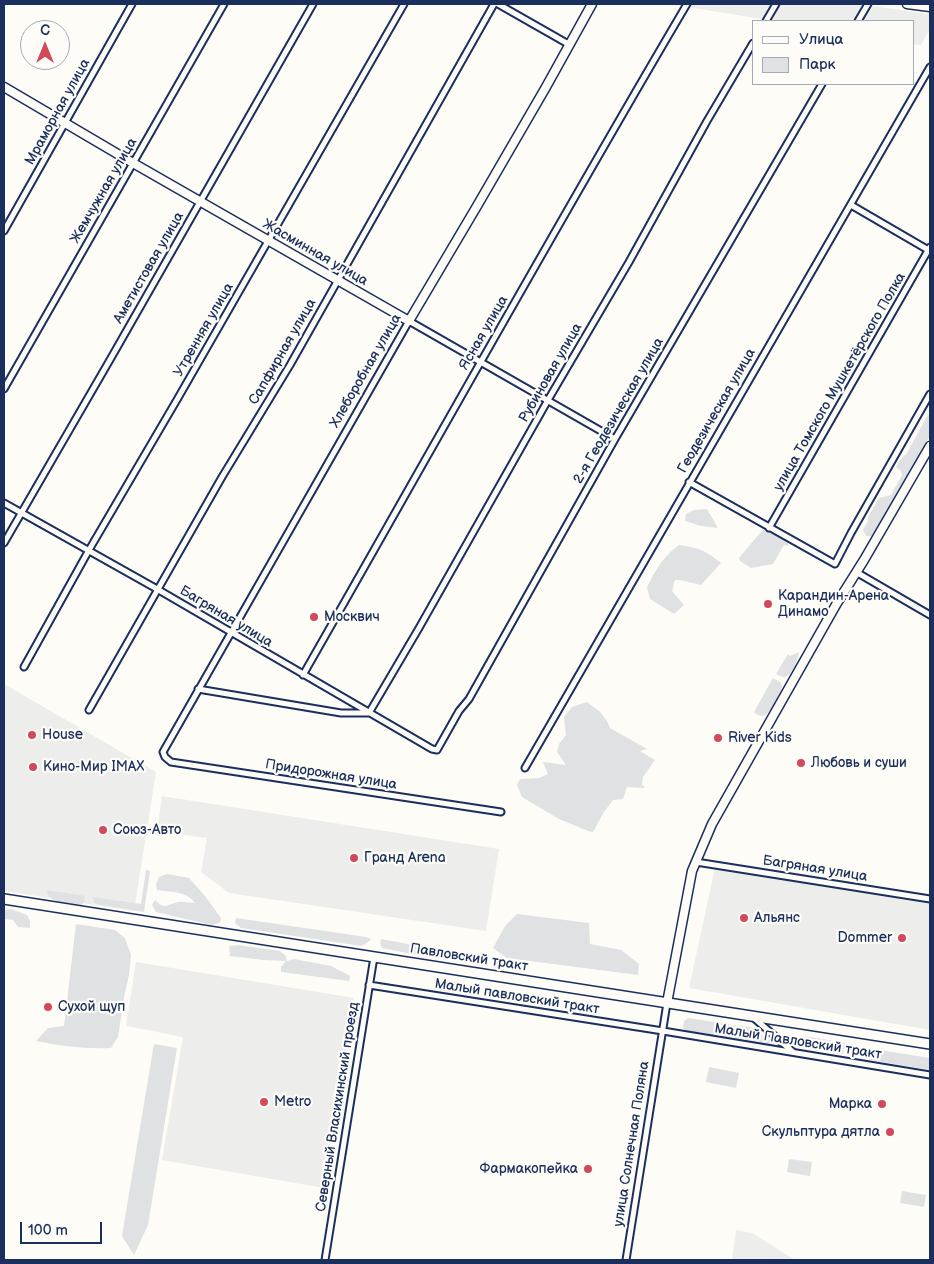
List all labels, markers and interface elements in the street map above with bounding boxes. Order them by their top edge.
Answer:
north arrow [20,20,70,70]
legend [752,20,914,85]
text: С [40,22,50,39]
text: Улица [799,30,843,49]
text: Парк [799,55,836,74]
street label: Мраморная улица [22,56,94,168]
street label: Жемчужная улица [67,135,141,247]
street label: Аметистовая улица [110,209,188,327]
street label: Жасминная улица [259,216,371,290]
street label: улица Томского Мушкетёрского Полка [770,270,910,494]
street label: Утренняя улица [170,280,238,380]
street label: Ясная улица [456,293,512,373]
street label: Сапфирная улица [246,296,320,408]
street label: Хлеборобная улица [327,311,405,431]
street label: Рубиновая улица [516,320,586,426]
street label: 2-я Геодезическая улица [570,335,668,487]
street label: Геодезическая улица [674,346,760,476]
street label: Багряная улица [176,583,276,651]
place label: Карандин-Арена Динамо [778,588,889,620]
marker: Карандин-Арена Динамо [762,598,774,610]
place label: Москвич [324,609,380,625]
marker: Москвич [308,611,320,623]
place label: House [42,727,83,743]
marker: House [26,729,38,741]
place label: River Kids [728,730,792,746]
marker: River Kids [712,732,724,744]
place label: Любовь и суши [811,755,907,771]
street label: Придорожная улица [264,756,398,794]
marker: Любовь и суши [795,757,807,769]
place label: Кино-Мир IMAX [43,759,144,775]
marker: Кино-Мир IMAX [27,761,39,773]
place label: Союз-Авто [113,822,181,838]
marker: Союз-Авто [97,824,109,836]
place label: Гранд Arena [364,850,446,866]
marker: Гранд Arena [348,852,360,864]
street label: Багряная улица [762,852,868,886]
place label: Альянс [754,910,800,926]
marker: Альянс [738,912,750,924]
place label: Dommer [838,930,892,946]
marker: Dommer [896,932,908,944]
street label: Павловский тракт [409,940,529,976]
street label: Малый павловский тракт [433,976,601,1018]
place label: Сухой щуп [58,999,125,1015]
marker: Сухой щуп [42,1001,54,1013]
street label: Северный Власихинский проезд [313,1001,363,1213]
street label: Малый Павловский тракт [713,1020,883,1064]
street label: улица Солнечная Поляна [611,1060,653,1228]
place label: Metro [274,1094,311,1110]
marker: Metro [258,1096,270,1108]
place label: Марка [829,1096,872,1112]
marker: Марка [876,1098,888,1110]
place label: Скульптура дятла [762,1124,880,1140]
marker: Скульптура дятла [884,1126,896,1138]
place label: Фармакопейка [480,1161,578,1177]
marker: Фармакопейка [582,1163,594,1175]
scale bar [22,1212,105,1244]
text: 100 m [28,1221,68,1240]

